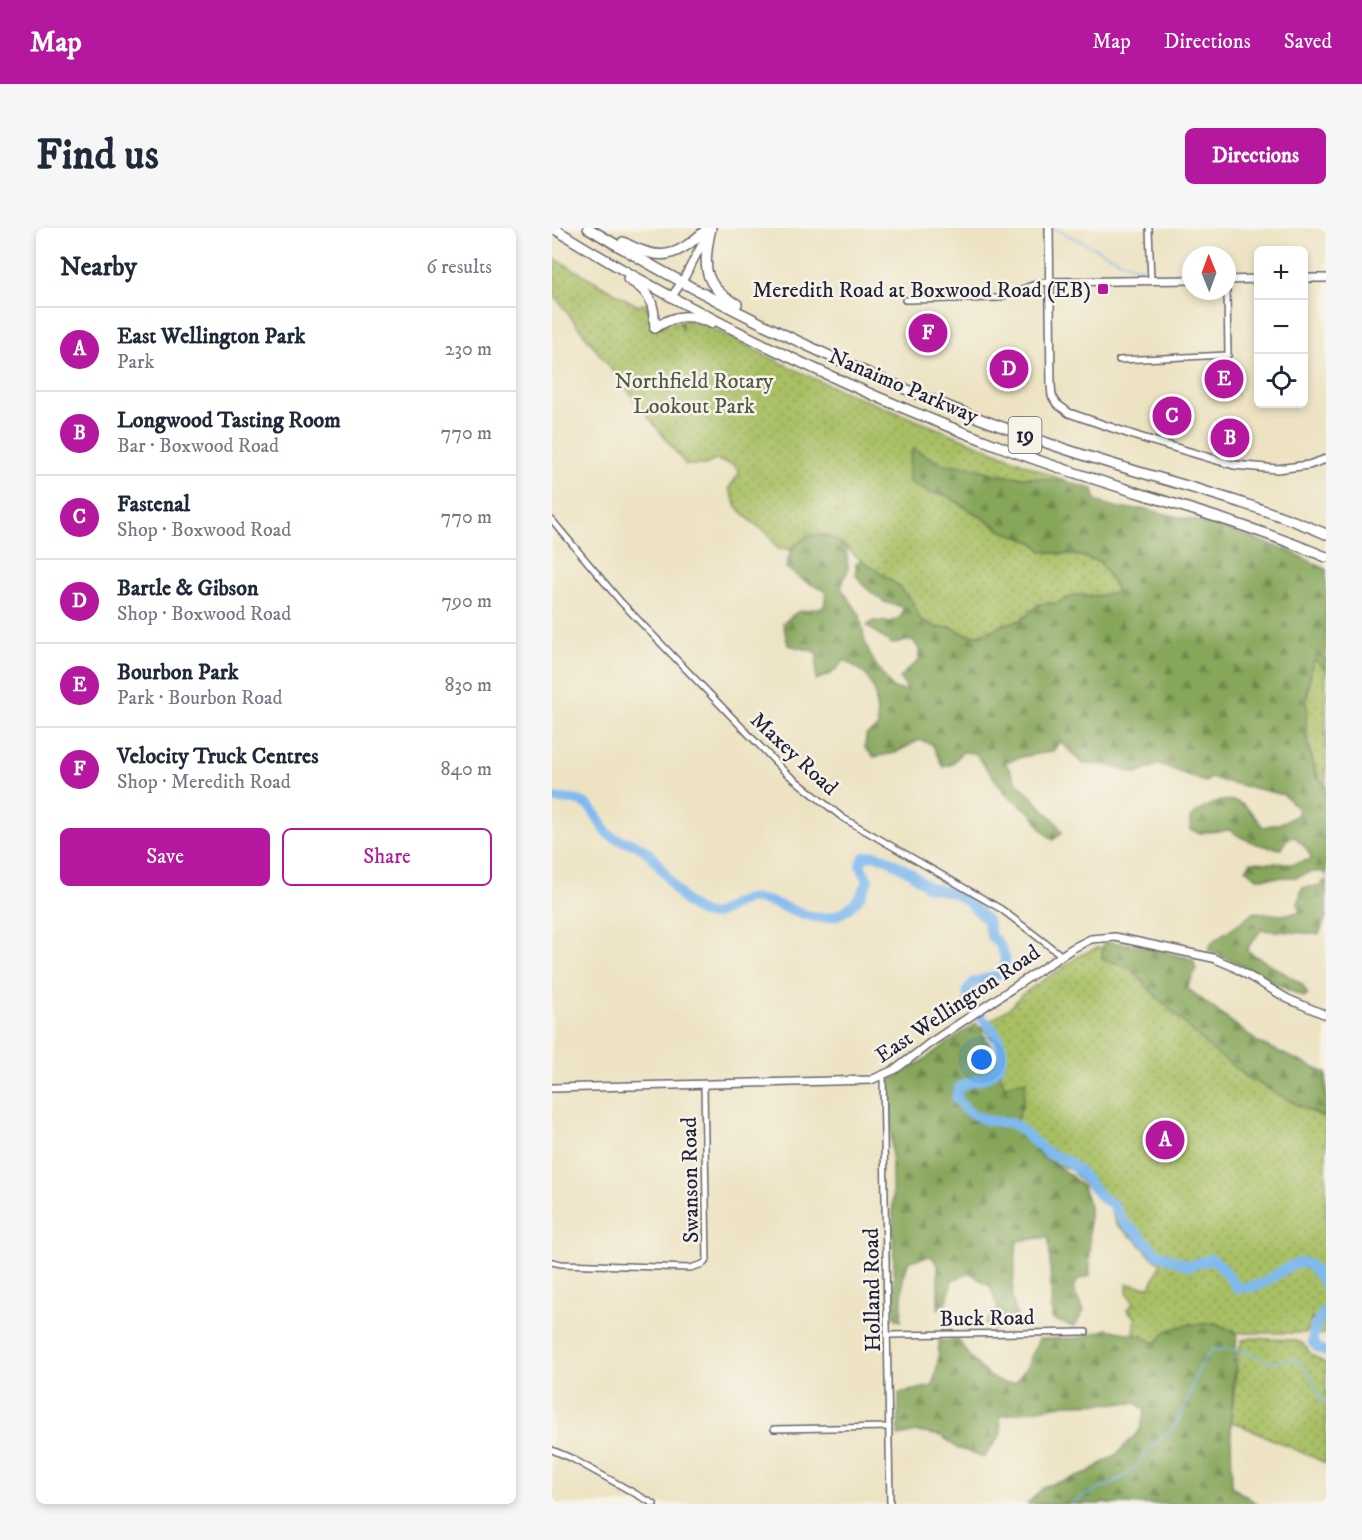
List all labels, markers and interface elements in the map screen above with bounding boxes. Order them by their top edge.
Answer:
text: Map [30,25,82,60]
text: Map [1092,29,1131,55]
text: Directions [1164,29,1251,55]
text: Saved [1284,29,1332,55]
button: Directions [1185,128,1326,184]
text: Find us [36,130,159,182]
north arrow [1182,246,1236,300]
map controls [1254,246,1308,408]
button: + [1254,246,1308,300]
text: Nearby [60,251,137,284]
text: 6 results [426,255,492,280]
place label: Meredith Road at Boxwood Road (EB) [752,277,1091,304]
marker: Meredith Road at Boxwood Road (EB) [1096,282,1110,296]
button: − [1254,300,1308,354]
pin: F [908,310,947,356]
text: East Wellington Park [117,323,305,350]
text: A [73,337,86,362]
text: 230 m [445,337,492,362]
street label: Nanaimo Parkway [824,343,983,430]
pin: D [990,346,1028,392]
text: Park [117,350,154,375]
button: locate [1254,354,1308,408]
pin: E [1204,356,1244,402]
park label: Northfield Rotary Lookout Park [614,368,774,420]
pin: C [1152,394,1192,438]
text: Longwood Tasting Room [117,407,341,434]
pin: B [1210,416,1250,460]
road number: 19 [1008,417,1042,453]
text: B [73,421,86,446]
text: 770 m [441,421,492,446]
text: Bar · Boxwood Road [117,434,279,459]
text: Fastenal [117,491,190,518]
text: C [73,505,86,530]
text: 770 m [441,505,492,530]
text: Shop · Boxwood Road [117,518,291,543]
text: Bartle & Gibson [117,575,258,602]
text: D [72,589,87,614]
text: 790 m [441,589,492,614]
text: Shop · Boxwood Road [117,602,291,627]
text: Bourbon Park [117,659,239,686]
text: E [72,673,87,698]
text: 830 m [444,673,492,698]
text: Park · Bourbon Road [117,686,282,711]
street label: Maxey Road [745,707,843,801]
text: Velocity Truck Centres [117,743,318,770]
text: F [73,757,86,782]
text: 840 m [440,757,492,782]
text: Shop · Meredith Road [117,770,291,795]
button: Save [60,828,270,886]
button: Share [282,828,492,886]
street label: East Wellington Road [870,939,1045,1069]
your location [967,1045,996,1074]
street label: Swanson Road [676,1117,705,1243]
pin: A [1146,1118,1184,1162]
street label: Holland Road [858,1228,887,1352]
street label: Buck Road [939,1304,1035,1333]

